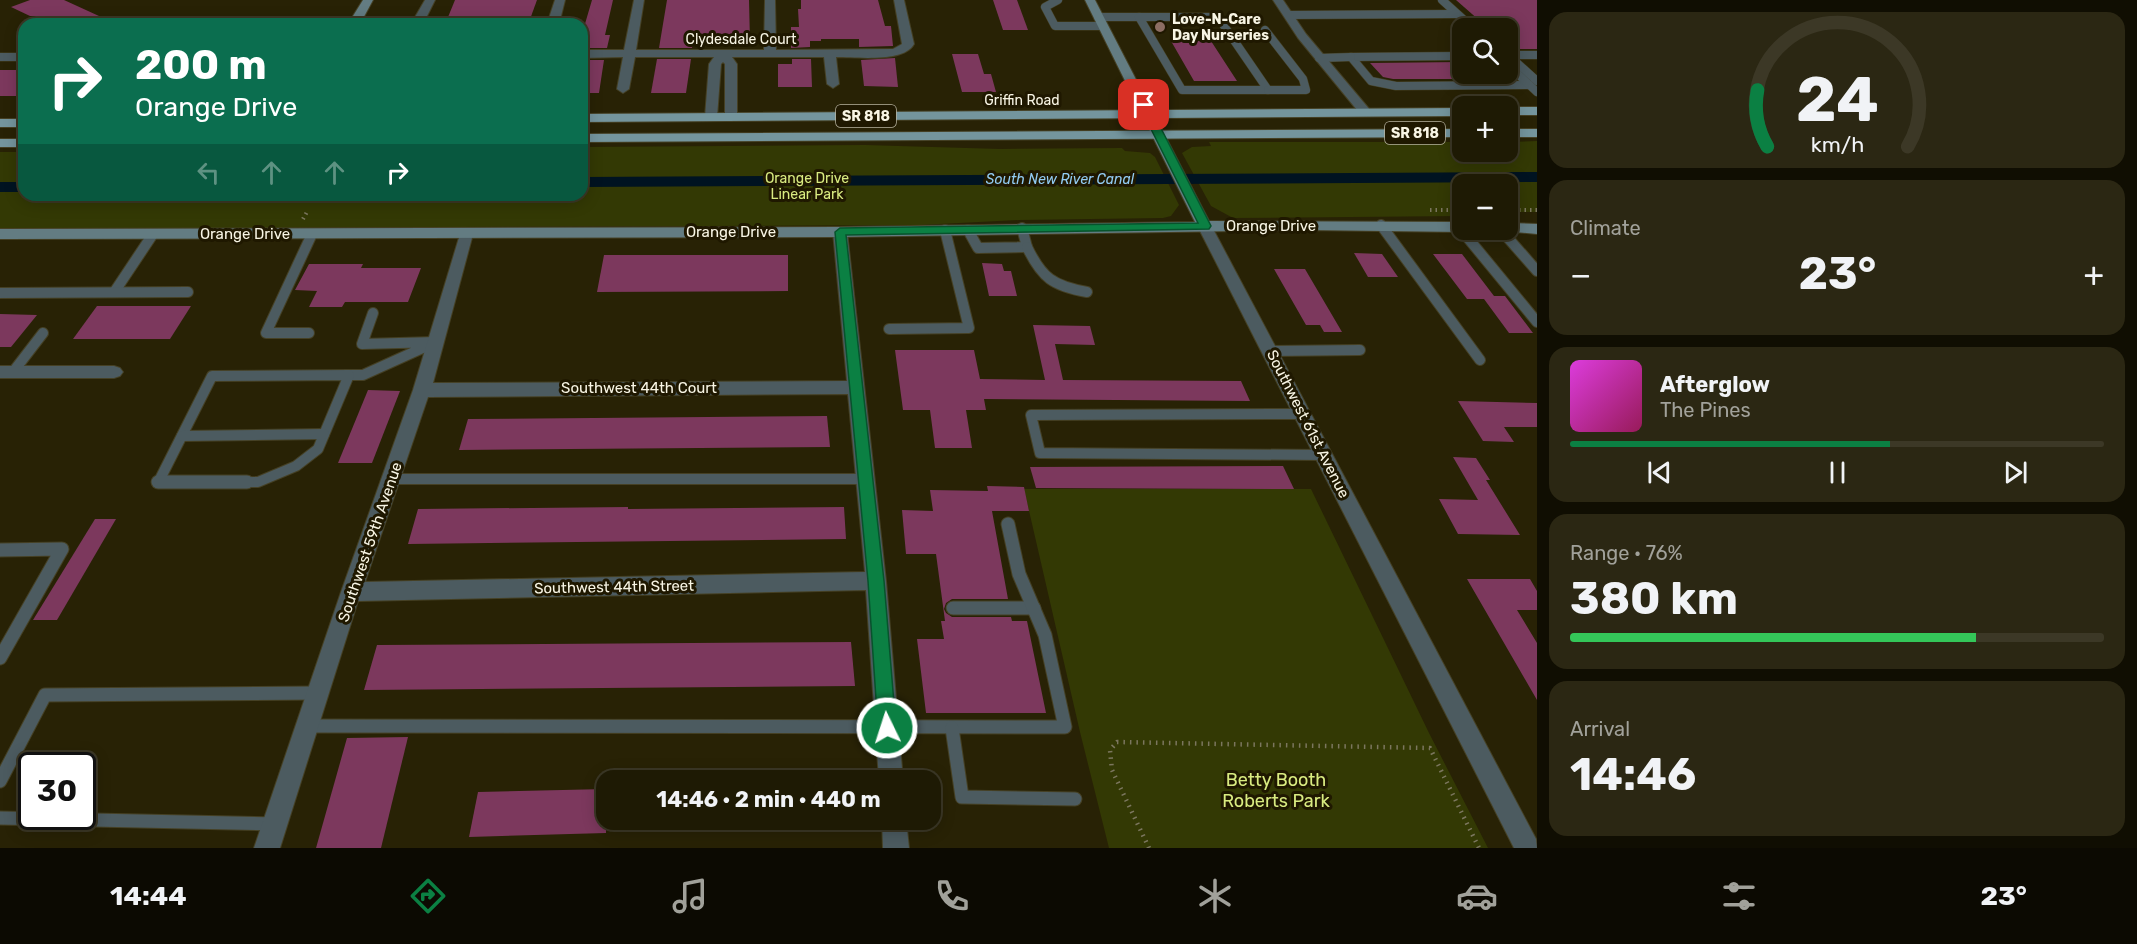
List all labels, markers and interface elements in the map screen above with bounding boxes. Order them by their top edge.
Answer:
place label: Love-N-Care Day Nurseries [1172,11,1269,44]
map controls [1452,18,1518,240]
button: search [1452,18,1518,84]
marker: Love-N-Care Day Nurseries [1153,20,1167,34]
street label: Clydesdale Court [686,31,797,48]
text: 200 m [135,40,267,90]
icon: right [36,42,114,120]
text: 24 [1796,63,1878,137]
pin [1118,79,1169,130]
icon: arrive [1127,88,1160,121]
text: Orange Drive [135,91,297,123]
street label: Griffin Road [984,92,1060,109]
button: + [1452,96,1518,162]
road number: SR 818 [836,105,896,127]
road number: SR 818 [1385,122,1445,144]
text: km/h [1810,132,1864,157]
icon: left [192,156,225,189]
icon: ahead [255,156,288,189]
icon: ahead [318,156,351,189]
icon: right [381,156,414,189]
park label: Orange Drive Linear Park [765,170,849,203]
water label: South New River Canal [986,171,1135,188]
button: − [1452,174,1518,240]
text: Climate [1570,216,1641,240]
street label: Orange Drive [1226,217,1316,235]
street label: Orange Drive [686,223,776,241]
street label: Orange Drive [200,225,290,243]
text: 23° [1799,247,1876,300]
text: − [1570,255,1591,294]
text: + [2083,255,2104,294]
street label: Southwest 61st Avenue [1263,347,1353,501]
text: Afterglow [1660,371,1770,398]
street label: Southwest 44th Court [561,379,717,397]
text: The Pines [1660,398,1751,422]
icon: previous [1643,456,1676,489]
icon: pause [1821,456,1854,489]
icon: next [1999,456,2032,489]
street label: Southwest 59th Avenue [334,460,406,624]
text: Range · 76% [1570,541,1683,565]
text: 380 km [1570,572,1738,625]
street label: Southwest 44th Street [534,577,694,597]
position arrow [855,696,919,760]
text: Arrival [1570,717,1630,741]
text: 14:46 [1570,748,1696,801]
speed limit sign: 30 [18,752,96,830]
park label: Betty Booth Roberts Park [1222,769,1331,812]
text: 14:46 · 2 min · 440 m [656,786,881,813]
icon: directions [407,875,449,917]
icon: music [669,875,711,917]
icon: phone [931,875,973,917]
icon: climate [1194,875,1236,917]
icon: car [1456,875,1498,917]
icon: filters [1718,875,1760,917]
text: 14:44 [110,880,187,912]
text: 23° [1980,880,2027,912]

